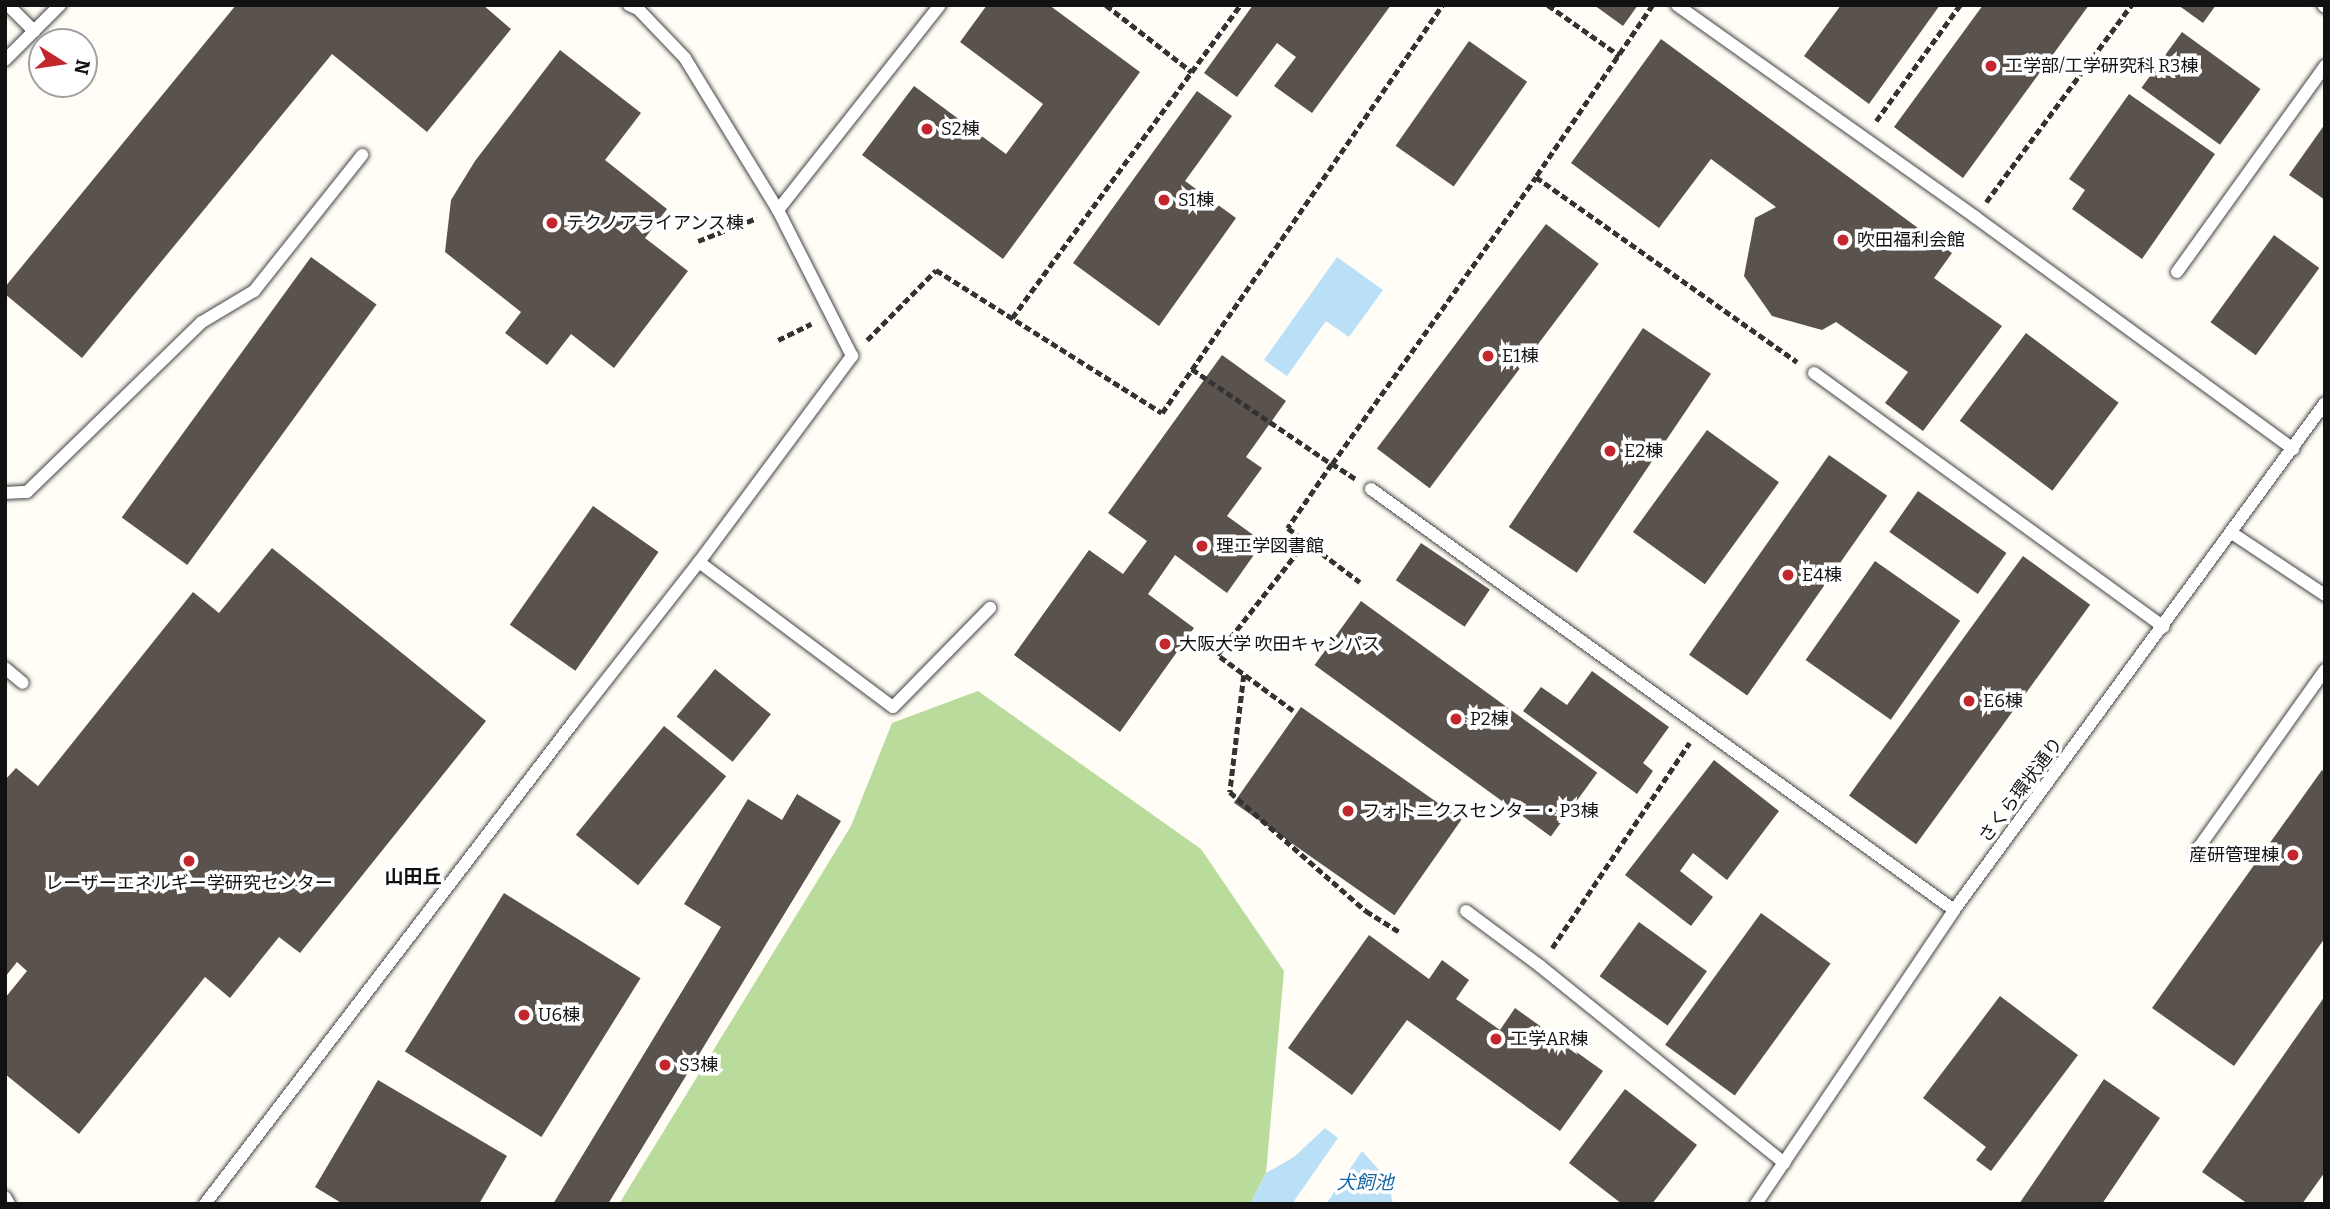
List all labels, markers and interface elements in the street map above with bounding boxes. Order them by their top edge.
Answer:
north arrow [28,28,98,98]
place label: 工学部/工学研究科 R3棟 [2005,55,2198,77]
text: N [69,57,95,77]
marker: 工学部/工学研究科 R3棟 [1983,58,1999,74]
place label: S2棟 [941,118,980,140]
marker: S2棟 [919,121,935,137]
place label: S1棟 [1178,189,1214,211]
marker: S1棟 [1156,192,1172,208]
place label: テクノアライアンス棟 [566,212,746,234]
marker: テクノアライアンス棟 [544,215,560,231]
place label: 吹田福利会館 [1857,229,1965,251]
marker: 吹田福利会館 [1835,232,1851,248]
place label: E1棟 [1502,345,1538,367]
marker: E1棟 [1480,348,1496,364]
place label: E2棟 [1624,440,1663,462]
marker: E2棟 [1602,443,1618,459]
place label: 理工学図書館 [1216,535,1324,557]
marker: 理工学図書館 [1194,538,1210,554]
place label: E4棟 [1802,564,1842,586]
marker: E4棟 [1780,567,1796,583]
place label: 大阪大学 吹田キャンパス [1179,633,1381,655]
marker: 大阪大学 吹田キャンパス [1157,636,1173,652]
place label: E6棟 [1983,690,2023,712]
marker: E6棟 [1961,693,1977,709]
place label: P2棟 [1470,708,1509,730]
marker: P2棟 [1448,711,1464,727]
street label: さくら環状通り [1974,733,2068,847]
place label: フォトニクスセンター・P3棟 [1362,800,1599,822]
marker: フォトニクスセンター・P3棟 [1340,803,1356,819]
place label: 産研管理棟 [2189,844,2279,866]
marker: 産研管理棟 [2285,847,2301,863]
marker: レーザーエネルギー学研究センター [181,853,197,869]
district label: 山田丘 [385,866,441,888]
place label: レーザーエネルギー学研究センター [45,872,333,894]
place label: U6棟 [538,1004,580,1026]
marker: U6棟 [516,1007,532,1023]
place label: 工学AR棟 [1510,1028,1588,1050]
marker: 工学AR棟 [1488,1031,1504,1047]
place label: S3棟 [679,1054,718,1076]
marker: S3棟 [657,1057,673,1073]
water label: 犬飼池 [1337,1172,1393,1194]

